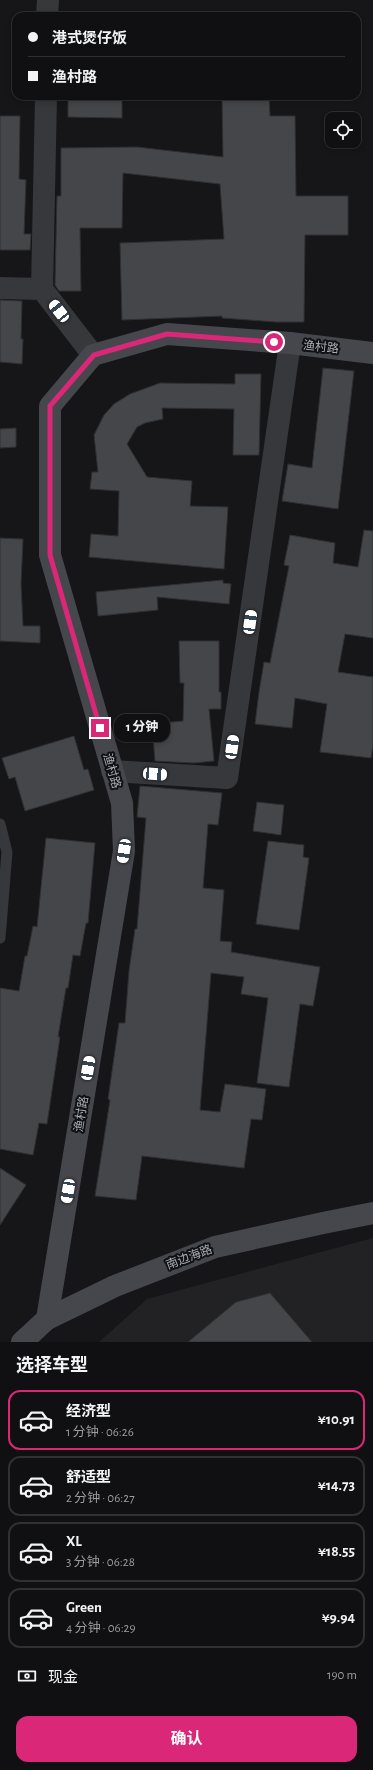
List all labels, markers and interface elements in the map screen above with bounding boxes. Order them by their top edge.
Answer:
text: 港式煲仔饭 [52,31,127,46]
text: 渔村路 [52,70,97,85]
map controls [325,112,361,148]
button: locate [325,112,361,148]
car [47,298,71,324]
route start [265,333,283,351]
street label: 渔村路 [302,338,340,355]
car [242,609,258,635]
callout: 1 分钟 [114,714,170,742]
route end [91,719,109,737]
text: 1 分钟 [126,721,158,734]
car [224,734,240,760]
street label: 渔村路 [101,752,124,790]
car [143,767,167,781]
car [116,838,132,864]
car [80,1055,96,1081]
street label: 渔村路 [71,1095,90,1133]
car [60,1178,76,1204]
street label: 南边海路 [164,1242,214,1271]
text: 选择车型 [16,1357,88,1375]
icon: car [18,1402,54,1438]
text: 经济型 [66,1404,111,1419]
text: ¥10.91 [318,1412,355,1427]
text: 1 分钟 · 06:26 [66,1426,134,1439]
icon: car [18,1468,54,1504]
text: 舒适型 [66,1470,111,1485]
text: ¥14.73 [318,1478,355,1493]
text: 2 分钟 · 06:27 [66,1492,135,1505]
icon: car [18,1534,54,1570]
text: XL [66,1534,82,1549]
text: ¥18.55 [318,1544,355,1559]
text: 3 分钟 · 06:28 [66,1556,135,1569]
icon: car [18,1600,54,1636]
text: Green [66,1600,102,1615]
text: ¥9.94 [322,1610,355,1625]
text: 4 分钟 · 06:29 [66,1622,136,1635]
icon: cash [16,1665,38,1687]
text: 190 m [327,1669,357,1682]
text: 现金 [48,1670,78,1685]
button: 确认 [16,1716,357,1762]

